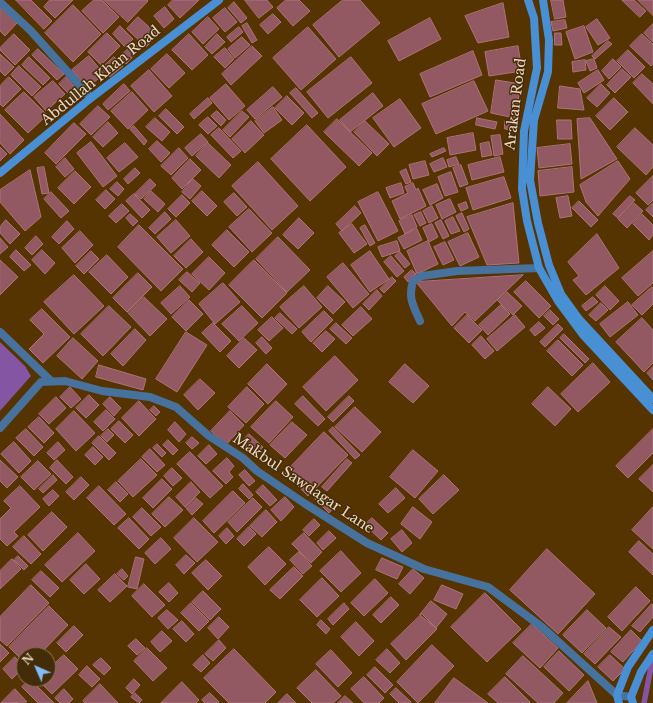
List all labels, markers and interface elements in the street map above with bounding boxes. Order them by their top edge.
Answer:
street label: Abdullah Khan Road [38,23,164,129]
street label: Arakan Road [502,57,530,151]
street label: Makbul Sawdagar Lane [229,430,377,538]
north arrow [16,647,56,687]
text: N [20,651,37,668]

